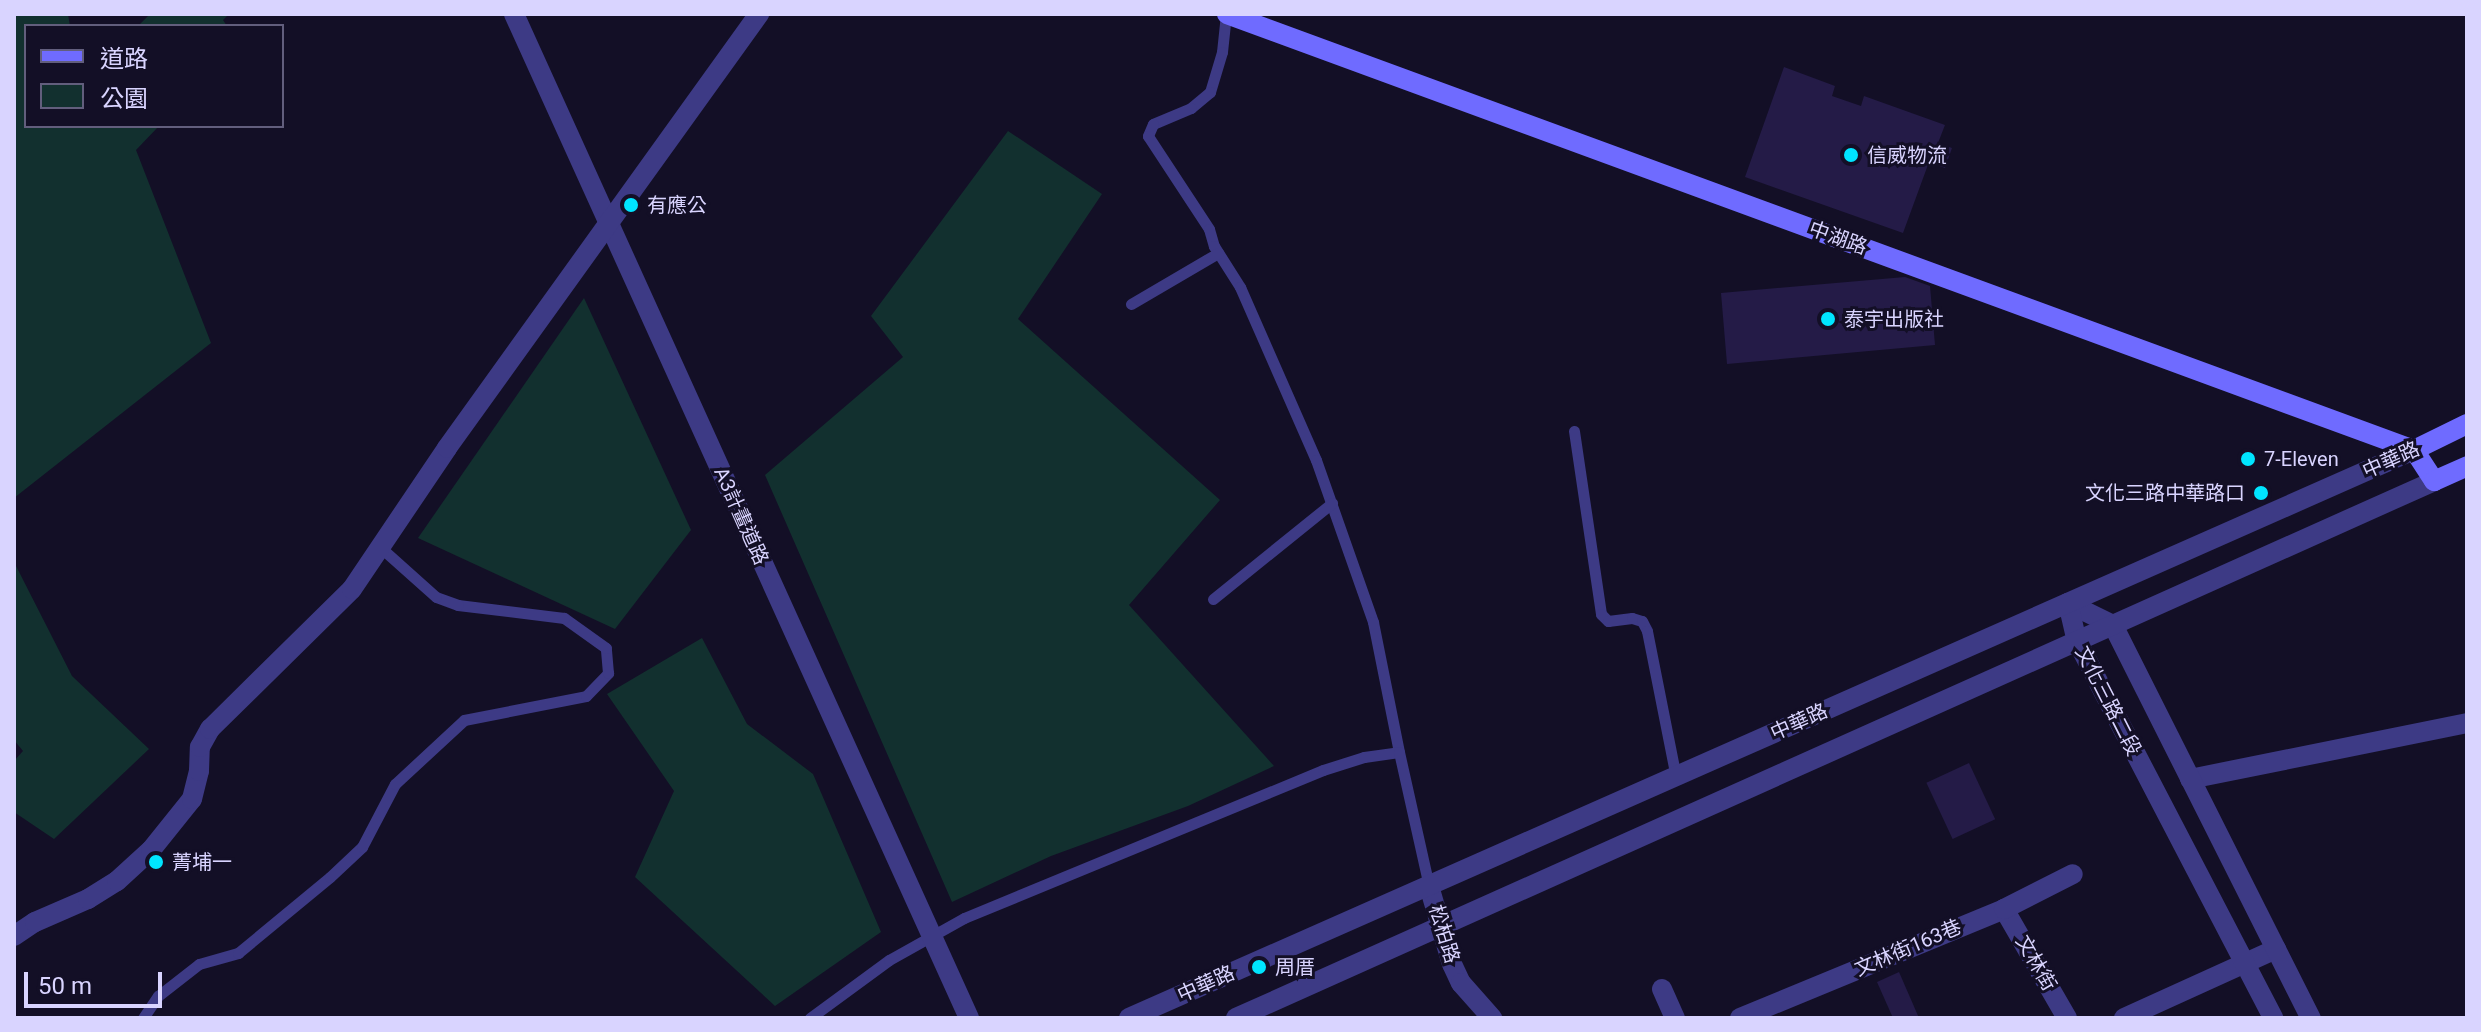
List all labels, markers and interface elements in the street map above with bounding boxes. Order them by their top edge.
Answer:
legend [24,24,284,128]
text: 道路 [100,45,148,73]
text: 公園 [100,85,148,113]
place label: 信威物流 [1867,143,1947,167]
marker: 信威物流 [1842,146,1860,164]
place label: 有應公 [647,193,707,217]
marker: 有應公 [622,196,640,214]
street label: 中湖路 [1806,216,1870,260]
place label: 泰宇出版社 [1844,307,1944,331]
marker: 泰宇出版社 [1819,310,1837,328]
street label: 中華路 [2359,437,2423,483]
place label: 7-Eleven [2264,447,2339,471]
marker: 7-Eleven [2239,450,2257,468]
street label: A3計畫道路 [709,463,773,569]
place label: 文化三路中華路口 [2085,481,2245,505]
marker: 文化三路中華路口 [2252,484,2270,502]
street label: 文化三路二段 [2070,642,2146,760]
street label: 中華路 [1767,699,1831,745]
place label: 菁埔一 [172,850,232,874]
marker: 菁埔一 [147,853,165,871]
street label: 松柏路 [1424,902,1464,966]
street label: 文林街163巷 [1851,915,1965,981]
street label: 文林街 [2011,931,2061,995]
place label: 周厝 [1275,955,1315,979]
scale bar [28,956,166,1006]
marker: 周厝 [1250,958,1268,976]
street label: 中華路 [1174,961,1238,1007]
text: 50 m [38,972,92,1000]

